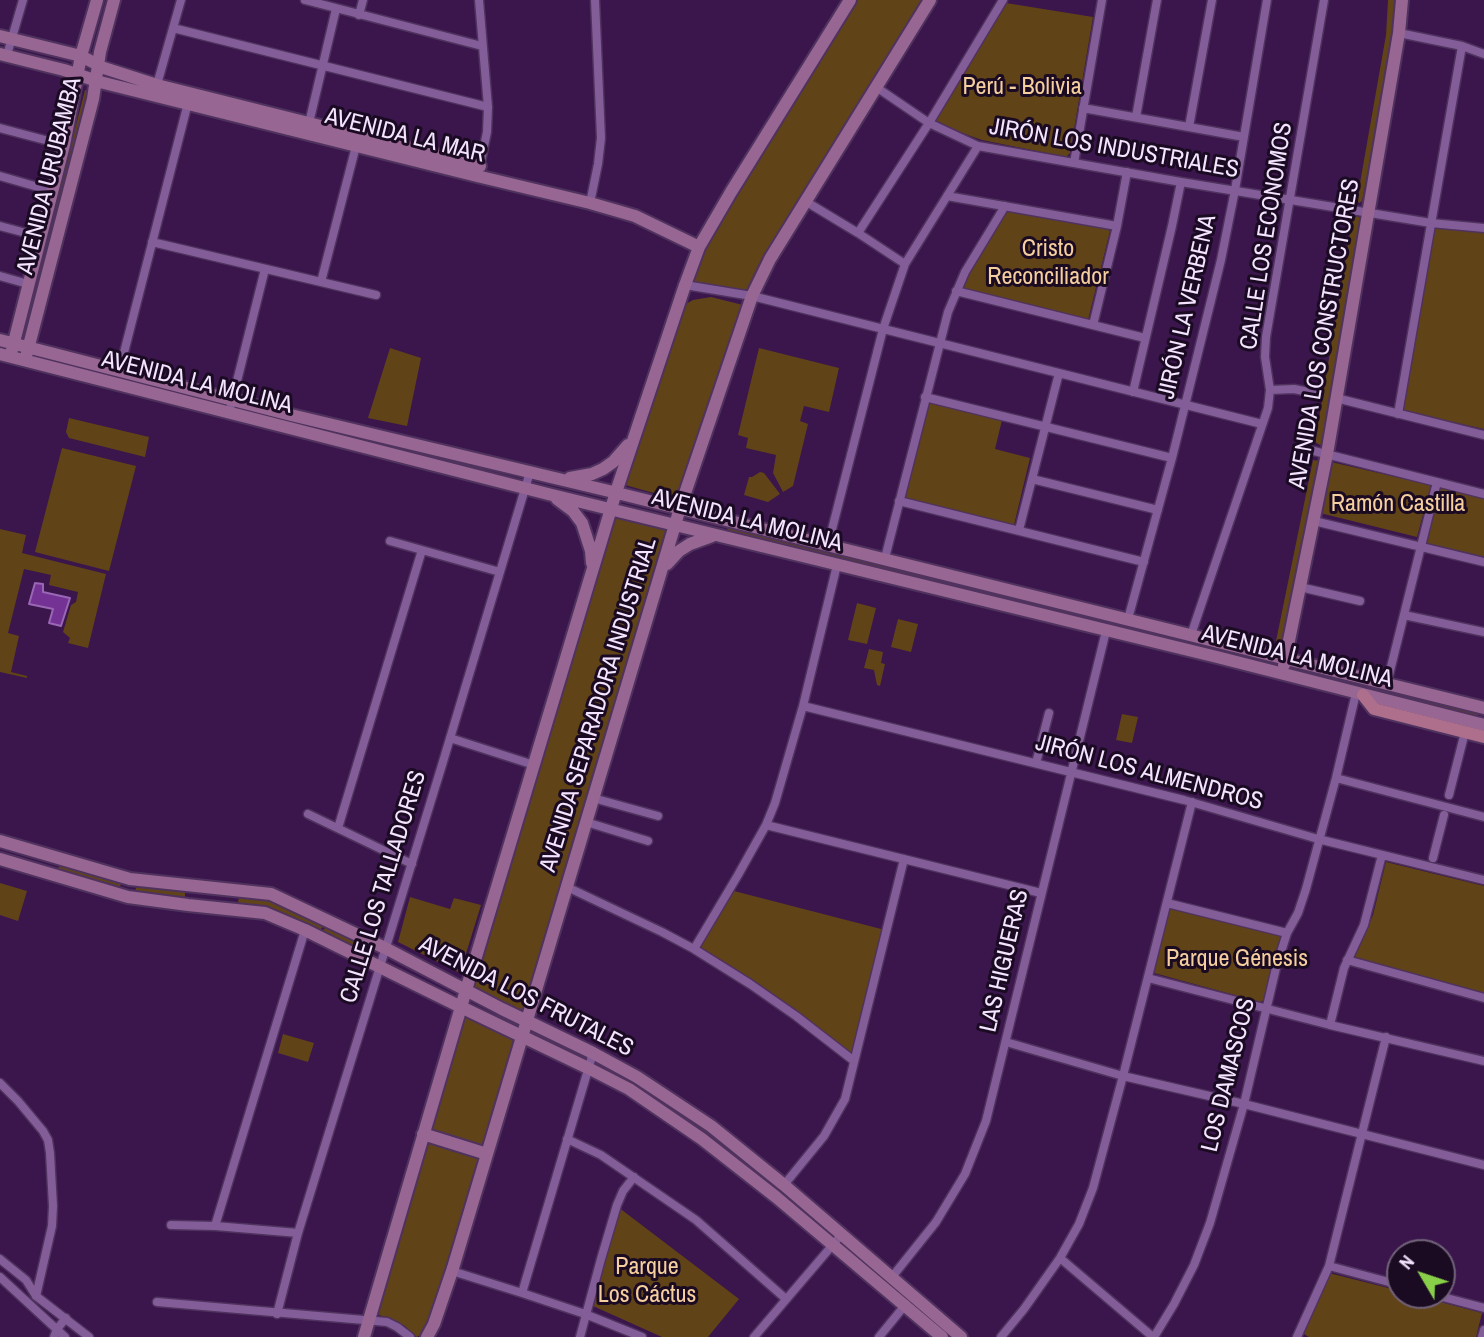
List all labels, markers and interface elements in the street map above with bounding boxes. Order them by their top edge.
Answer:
park label: Perú - Bolivia [962,74,1082,102]
street label: AVENIDA URUBAMBA [12,75,88,277]
street label: AVENIDA LA MAR [322,102,488,170]
street label: JIRÓN LOS INDUSTRIALES [987,113,1241,185]
street label: CALLE LOS ECONOMOS [1235,120,1299,352]
street label: AVENIDA LOS CONSTRUCTORES [1284,177,1366,491]
street label: JIRÓN LA VERBENA [1153,212,1223,402]
park label: Cristo Reconciliador [987,236,1109,292]
street label: AVENIDA LA MOLINA [99,345,295,421]
street label: AVENIDA LA MOLINA [649,483,845,559]
park label: Ramón Castilla [1331,491,1465,519]
street label: AVENIDA SEPARADORA INDUSTRIAL [534,534,664,876]
street label: AVENIDA LA MOLINA [1199,619,1395,695]
street label: JIRÓN LOS ALMENDROS [1032,729,1266,817]
street label: CALLE LOS TALLADORES [335,767,433,1007]
street label: LAS HIGUERAS [975,887,1035,1035]
street label: AVENIDA LOS FRUTALES [414,930,638,1064]
park label: Parque Génesis [1166,946,1308,974]
street label: LOS DAMASCOS [1196,995,1262,1155]
north arrow [1386,1239,1456,1309]
text: N [1393,1249,1420,1275]
park label: Parque Los Cáctus [598,1254,696,1310]

